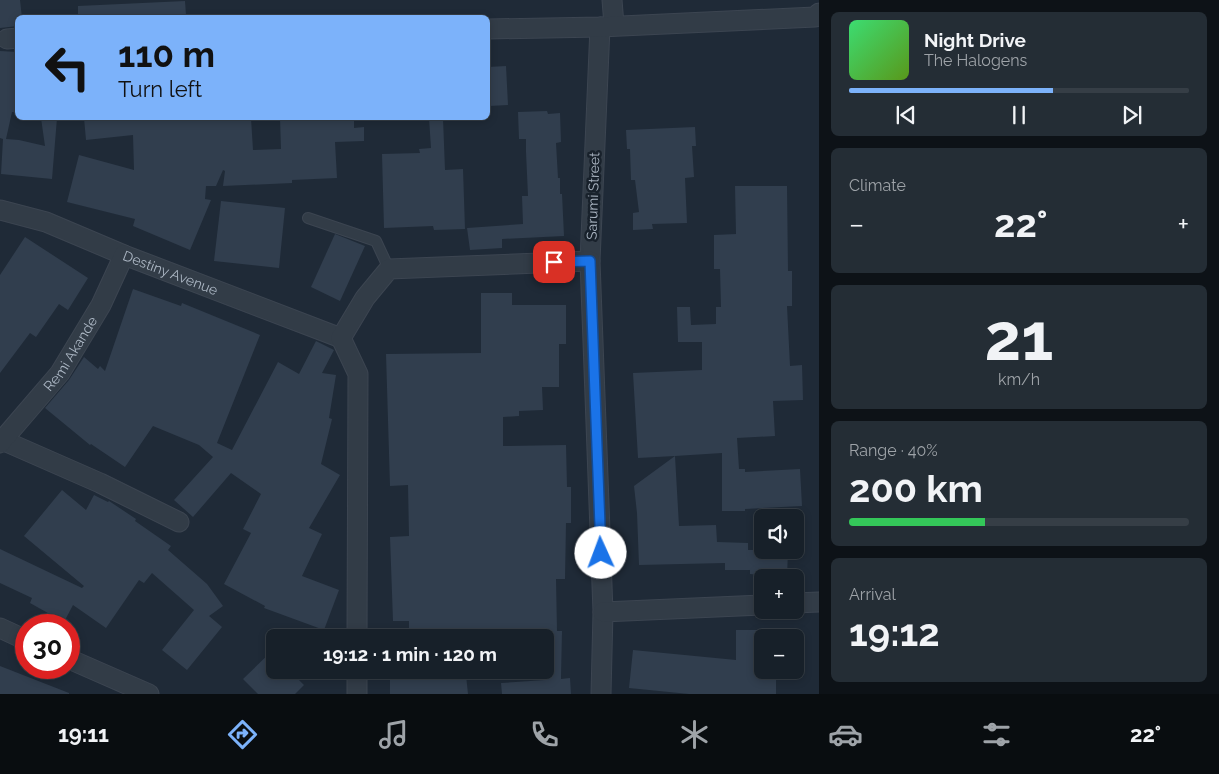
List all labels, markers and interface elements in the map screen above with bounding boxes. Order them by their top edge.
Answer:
text: Night Drive [924,29,1026,51]
text: 110 m [118,34,215,75]
icon: left [35,35,100,100]
text: The Halogens [924,51,1027,70]
text: Turn left [118,76,202,102]
icon: previous [892,101,920,129]
icon: pause [1005,101,1033,129]
icon: next [1118,101,1146,129]
street label: Sarumi Street [583,152,603,240]
text: Climate [849,176,906,195]
text: 22° [994,201,1047,246]
text: − [849,208,864,241]
text: + [1177,208,1189,241]
pin [533,241,575,283]
street label: Destiny Avenue [121,247,220,298]
icon: arrive [540,248,568,276]
text: 21 [985,299,1053,375]
street label: Remi Akande [40,313,100,394]
text: km/h [998,370,1040,389]
text: Range · 40% [849,441,938,460]
text: 200 km [849,466,983,511]
map controls [754,509,804,679]
button: sound [754,509,804,559]
position arrow [574,526,626,578]
button: + [754,569,804,619]
text: Arrival [849,585,896,604]
text: 19:12 [849,610,940,655]
speed limit sign: 30 [15,614,80,679]
button: − [754,629,804,679]
text: 19:12 · 1 min · 120 m [323,643,497,665]
icon: directions [225,717,260,752]
icon: music [376,717,411,752]
icon: phone [527,717,562,752]
icon: climate [677,717,712,752]
icon: car [828,717,863,752]
icon: filters [979,717,1014,752]
text: 19:11 [58,721,109,747]
text: 22° [1130,721,1161,747]

